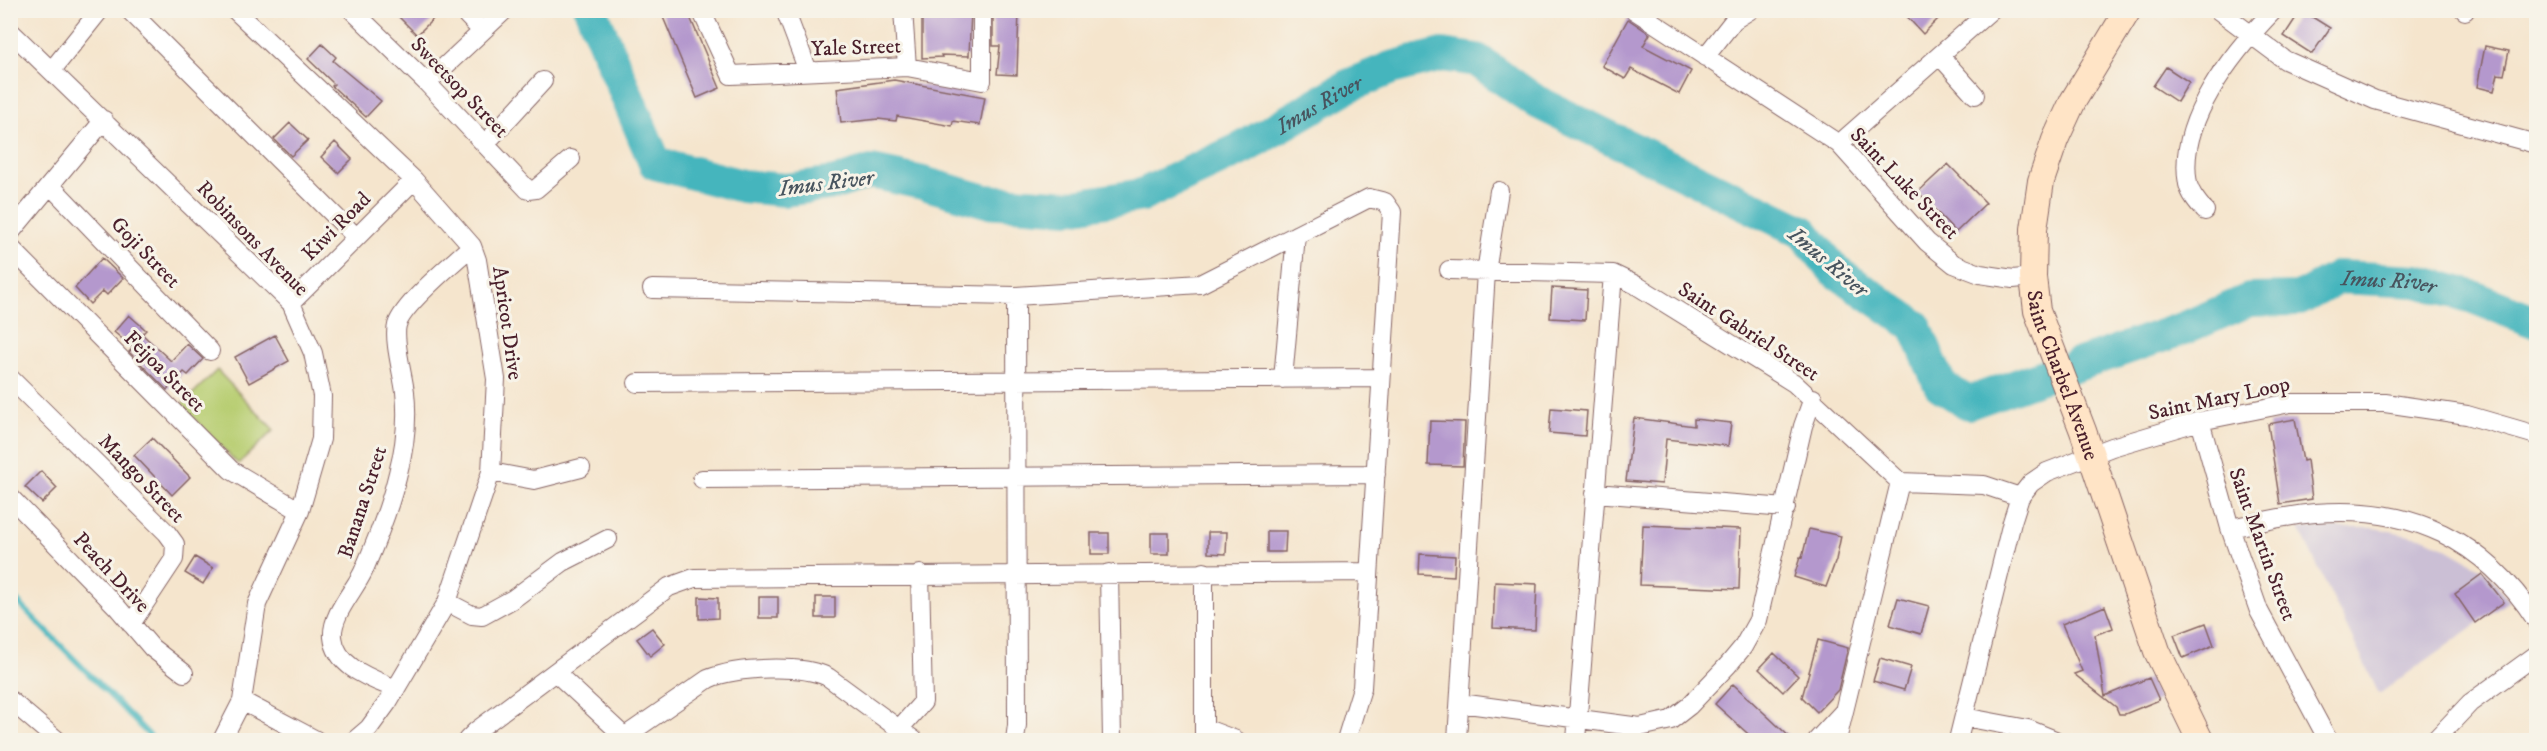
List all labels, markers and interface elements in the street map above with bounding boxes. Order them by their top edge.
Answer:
street label: Sweetsop Street [405,32,514,144]
street label: Yale Street [811,33,902,63]
water label: Imus River [1269,69,1368,142]
street label: Saint Luke Street [1844,122,1964,245]
water label: Imus River [775,164,877,203]
street label: Robinsons Avenue [191,176,314,302]
street label: Kiwi Road [297,186,377,267]
street label: Goji Street [105,211,186,294]
water label: Imus River [1781,220,1875,305]
street label: Apricot Drive [486,265,528,382]
water label: Imus River [2339,265,2441,301]
street label: Saint Gabriel Street [1673,276,1824,387]
street label: Saint Charbel Avenue [2021,289,2104,464]
street label: Feijoa Street [118,325,211,418]
street label: Saint Mary Loop [2146,371,2292,427]
street label: Mango Street [92,429,190,529]
street label: Banana Street [333,443,393,562]
street label: Saint Martin Street [2222,464,2302,625]
street label: Peach Drive [67,527,155,619]

